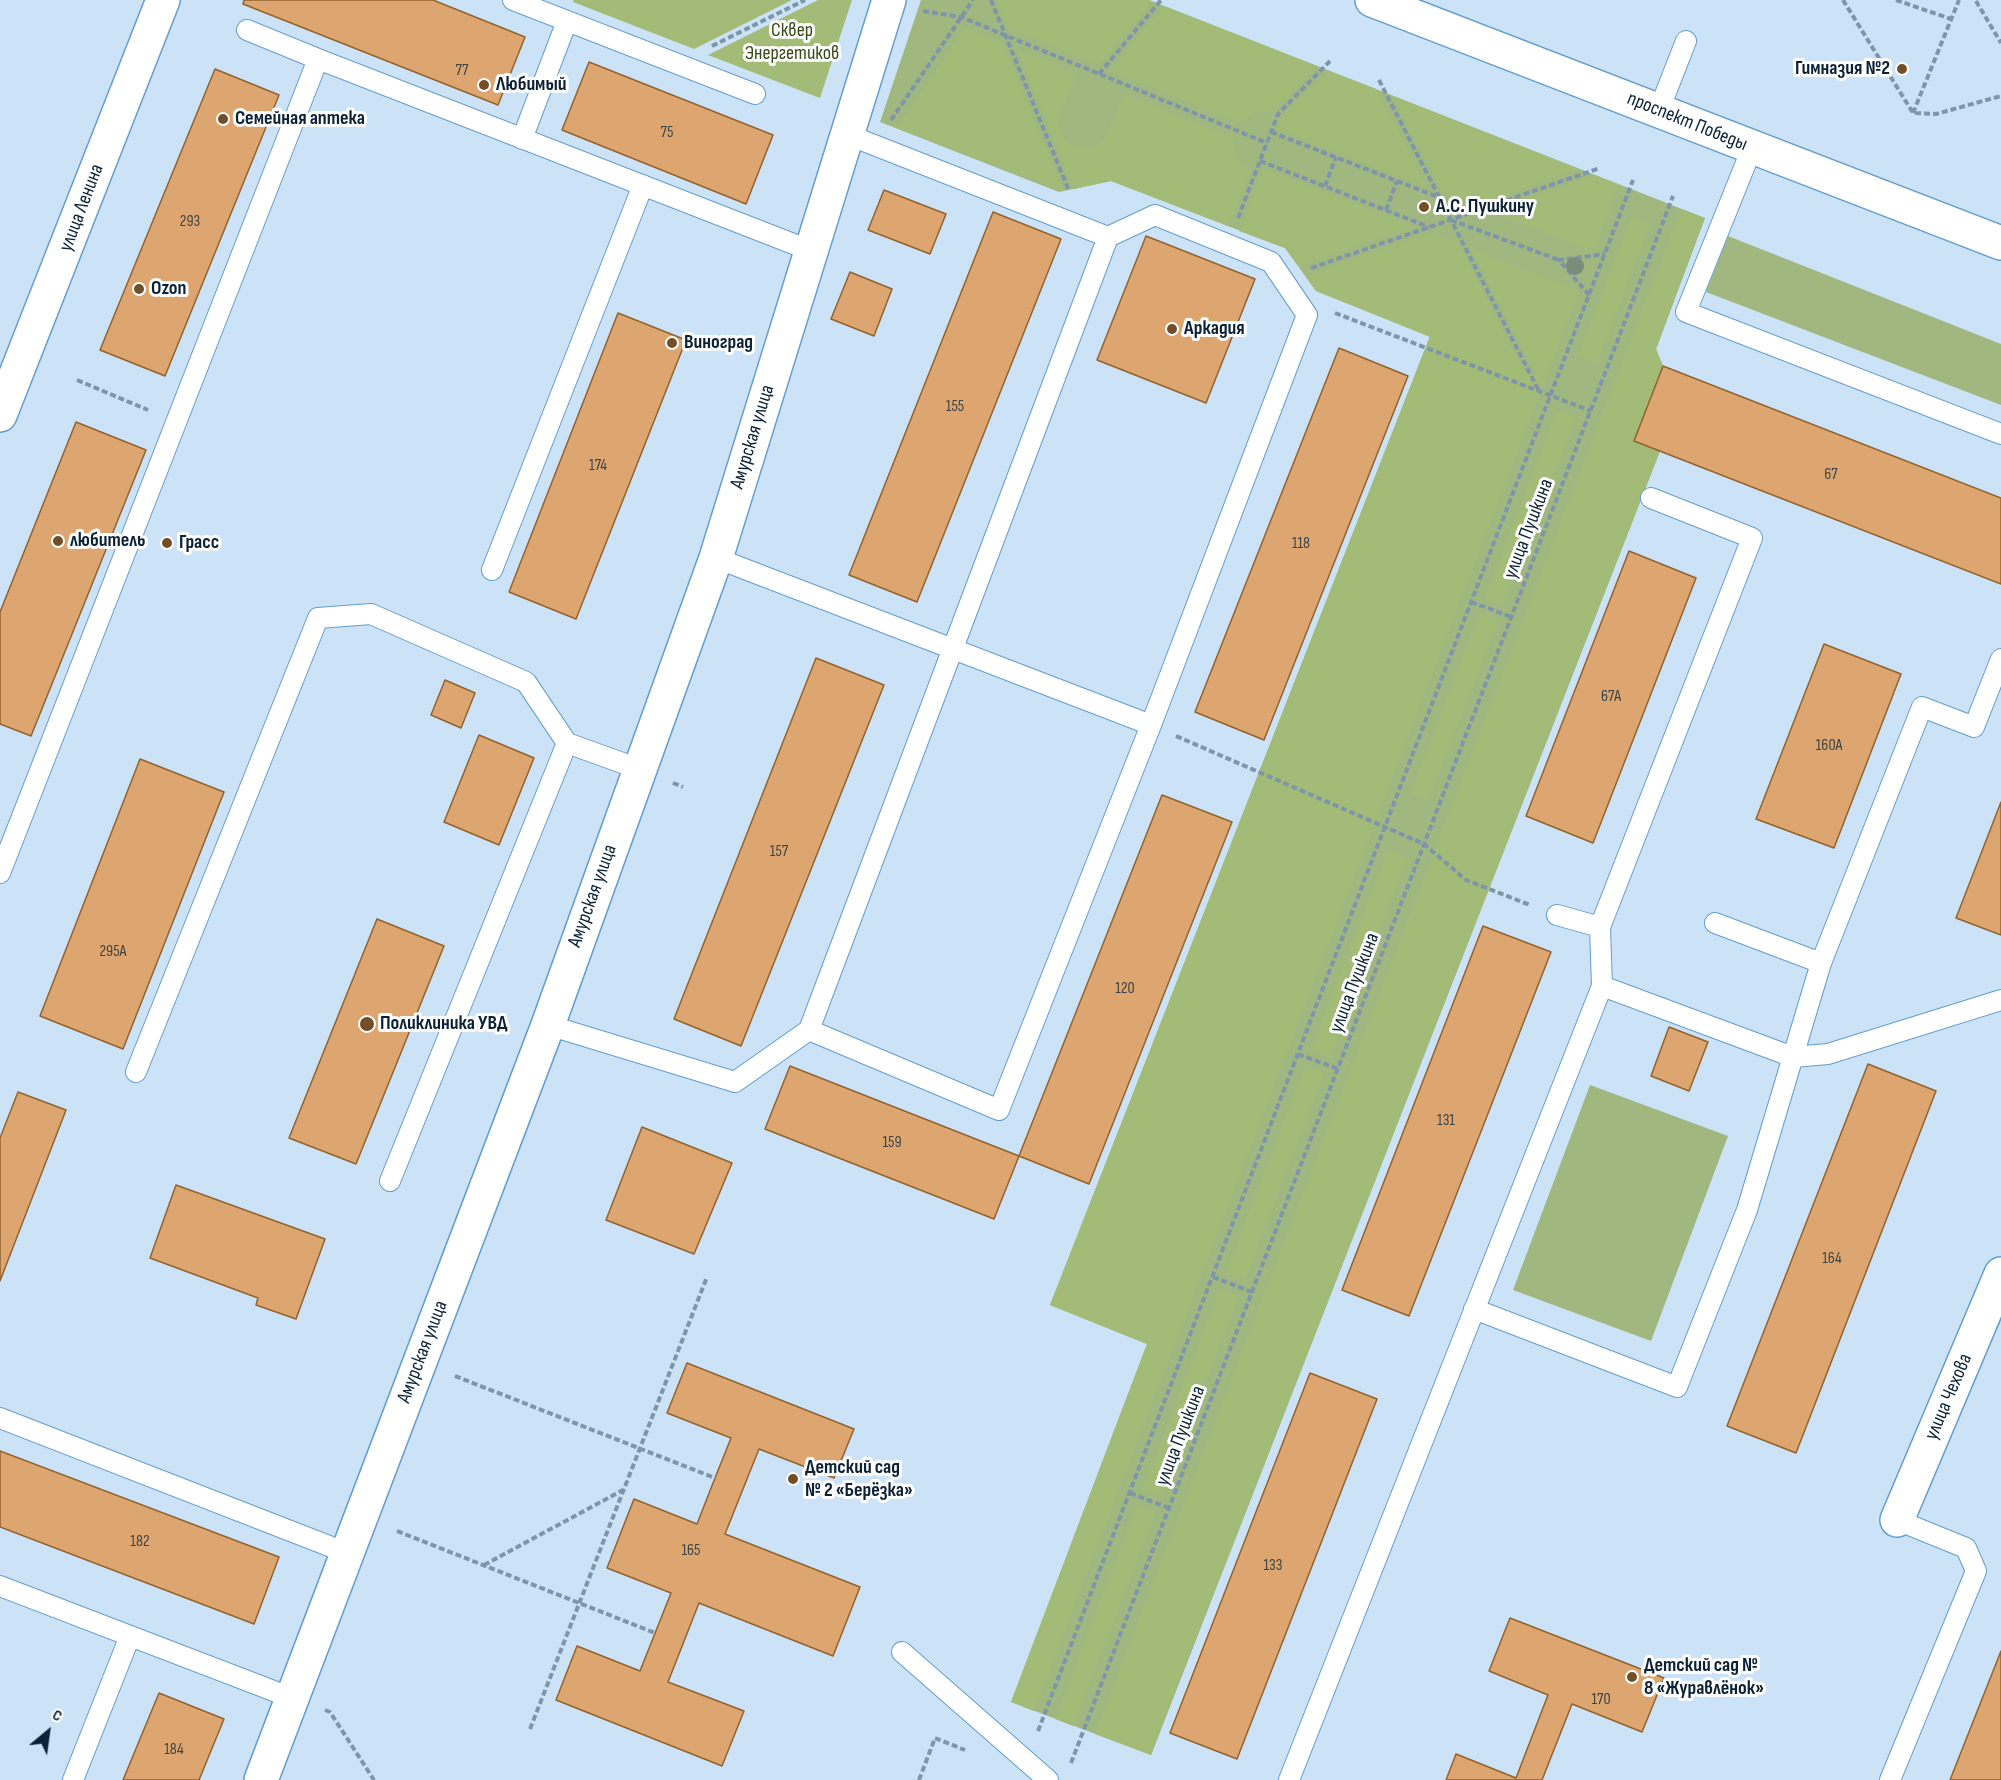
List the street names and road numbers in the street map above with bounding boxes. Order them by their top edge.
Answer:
street label: проспект Победы [1623,87,1751,157]
street label: улица Ленина [54,161,110,255]
street label: Амурская улица [726,382,780,492]
street label: улица Пушкина [1499,476,1559,582]
street label: Амурская улица [563,841,623,951]
street label: улица Пушкина [1325,930,1385,1036]
street label: Амурская улица [393,1298,453,1406]
street label: улица Чехова [1920,1350,1978,1444]
street label: улица Пушкина [1151,1383,1211,1489]

